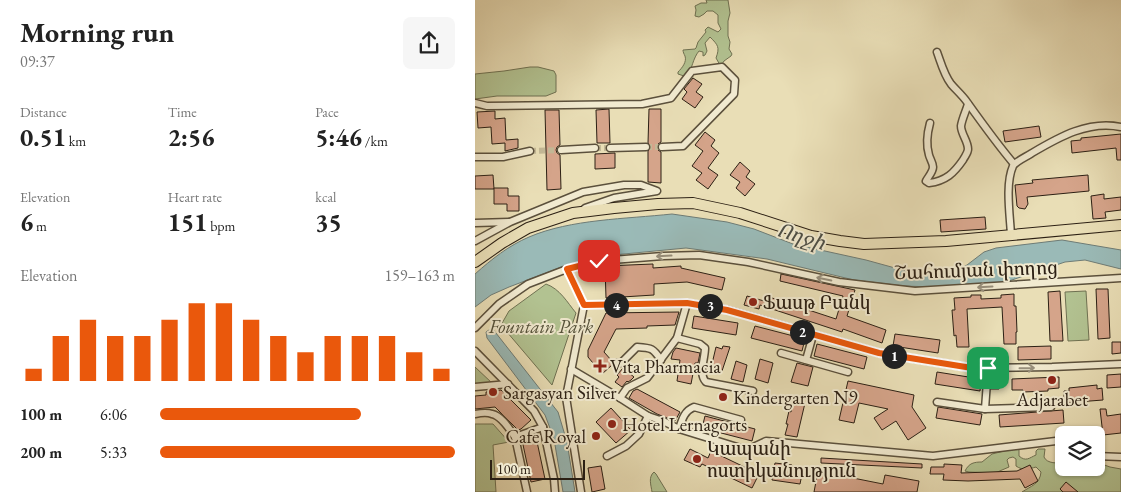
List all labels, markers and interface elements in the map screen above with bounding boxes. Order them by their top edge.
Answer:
text: Morning run [20,14,174,50]
button: share [403,17,455,69]
text: 09:37 [20,51,55,72]
text: Distance [20,103,67,121]
text: Time [168,103,197,121]
text: Pace [315,103,339,121]
text: 0.51 [20,121,66,153]
text: 2:56 [168,121,214,153]
text: 5:46 [315,121,362,153]
text: km [66,132,86,150]
text: /km [362,132,388,150]
text: Elevation [20,188,70,206]
text: Heart rate [168,188,222,206]
text: kcal [315,188,336,206]
text: 6 [20,206,33,238]
text: 151 [168,206,207,238]
text: 35 [315,206,342,238]
water label: Ողջի [774,216,829,256]
text: m [33,217,47,235]
text: bpm [207,217,236,235]
pin [578,240,620,282]
icon: check [585,247,613,275]
one-way arrow [656,251,672,260]
street label: Շահումյան փողոց [894,255,1058,285]
text: Elevation [20,265,78,286]
text: 159–163 m [384,265,455,286]
one-way arrow [816,274,832,283]
one-way arrow [977,283,993,292]
place label: Ֆասթ Բանկ [763,290,871,315]
pin: 4 [603,292,629,318]
pin: 3 [697,294,723,318]
text: 4 [613,296,620,314]
marker: Ֆասթ Բանկ [747,296,759,308]
text: 3 [707,297,714,315]
park label: Fountain Park [488,314,594,339]
pin: 2 [789,320,815,344]
text: 2 [799,323,806,341]
pin: 1 [881,344,907,368]
text: 1 [891,347,898,365]
pin [967,347,1009,389]
place label: Vita Pharmacia [610,354,721,379]
icon: arrive [974,354,1002,382]
marker: Vita Pharmacia [594,360,606,372]
one-way arrow [1019,363,1035,372]
marker: Adjarabet [1046,374,1058,386]
place label: Sargasyan Silver [503,380,617,405]
place label: Kindergarten N9 [733,385,858,410]
marker: Sargasyan Silver [487,386,499,398]
place label: Adjarabet [1015,387,1088,412]
marker: Kindergarten N9 [717,391,729,403]
text: 100 m [20,404,62,425]
text: 6:06 [100,404,127,425]
place label: Hotel Lernagorts [622,412,747,437]
marker: Hotel Lernagorts [606,418,618,430]
place label: Cafe Royal [505,424,586,449]
map controls [1055,426,1105,476]
button: layers [1055,426,1105,476]
marker: Cafe Royal [590,430,602,442]
place label: Կապանի ոստիկանություն [707,436,856,483]
text: 200 m [20,442,62,463]
text: 5:33 [100,442,127,463]
marker: Կապանի ոստիկանություն [691,453,703,465]
scale bar [490,457,585,480]
text: 100 m [497,460,531,478]

